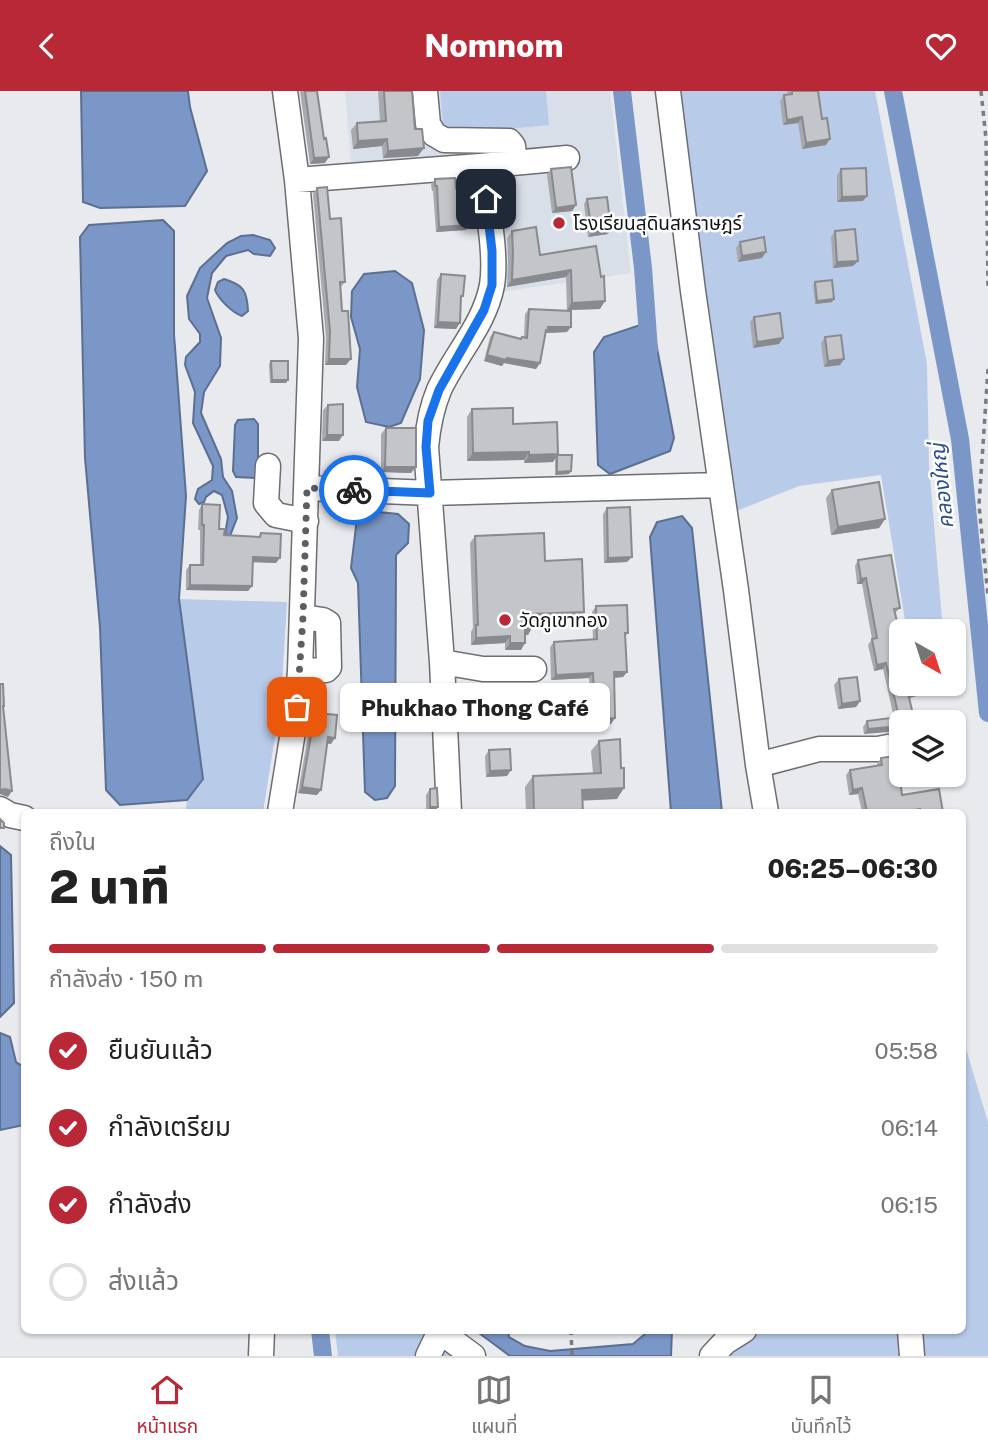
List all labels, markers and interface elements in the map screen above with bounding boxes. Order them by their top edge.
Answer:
icon: back [28,27,66,65]
text: Nomnom [424,27,564,64]
icon: heart [922,27,960,65]
pin [456,169,516,229]
icon: home [467,180,505,218]
place label: โรงเรียนสุดินสหราษฎร์ [573,212,743,235]
marker: โรงเรียนสุดินสหราษฎร์ [551,215,567,231]
water label: คลองใหญ่ [924,439,958,530]
courier [319,455,389,525]
icon: bike [335,471,373,509]
place label: วัดภูเขาทอง [519,609,608,633]
marker: วัดภูเขาทอง [497,612,513,628]
north arrow [889,619,966,697]
map controls [889,619,966,787]
pin [267,677,327,737]
callout: Phukhao Thong Café [339,683,608,731]
icon: bag [278,688,316,726]
text: Phukhao Thong Café [361,694,589,721]
button: layers [889,710,966,787]
text: ถึงใน [49,828,96,855]
text: 06:25–06:30 [767,853,938,884]
text: 2 นาที [49,859,170,913]
text: กำลังส่ง · 150 m [49,965,203,992]
icon: check [49,1032,87,1070]
text: ยืนยันแล้ว [108,1034,213,1065]
text: 05:58 [874,1037,938,1064]
icon: check [49,1109,87,1147]
text: กำลังเตรียม [108,1111,231,1142]
text: 06:14 [881,1114,938,1141]
icon: check [49,1186,87,1224]
text: กำลังส่ง [108,1188,192,1219]
text: 06:15 [880,1191,938,1218]
text: ส่งแล้ว [108,1265,179,1296]
tab: หน้าแรก [136,1371,198,1442]
tab: แผนที่ [471,1371,518,1442]
tab: บันทึกไว้ [790,1371,852,1442]

